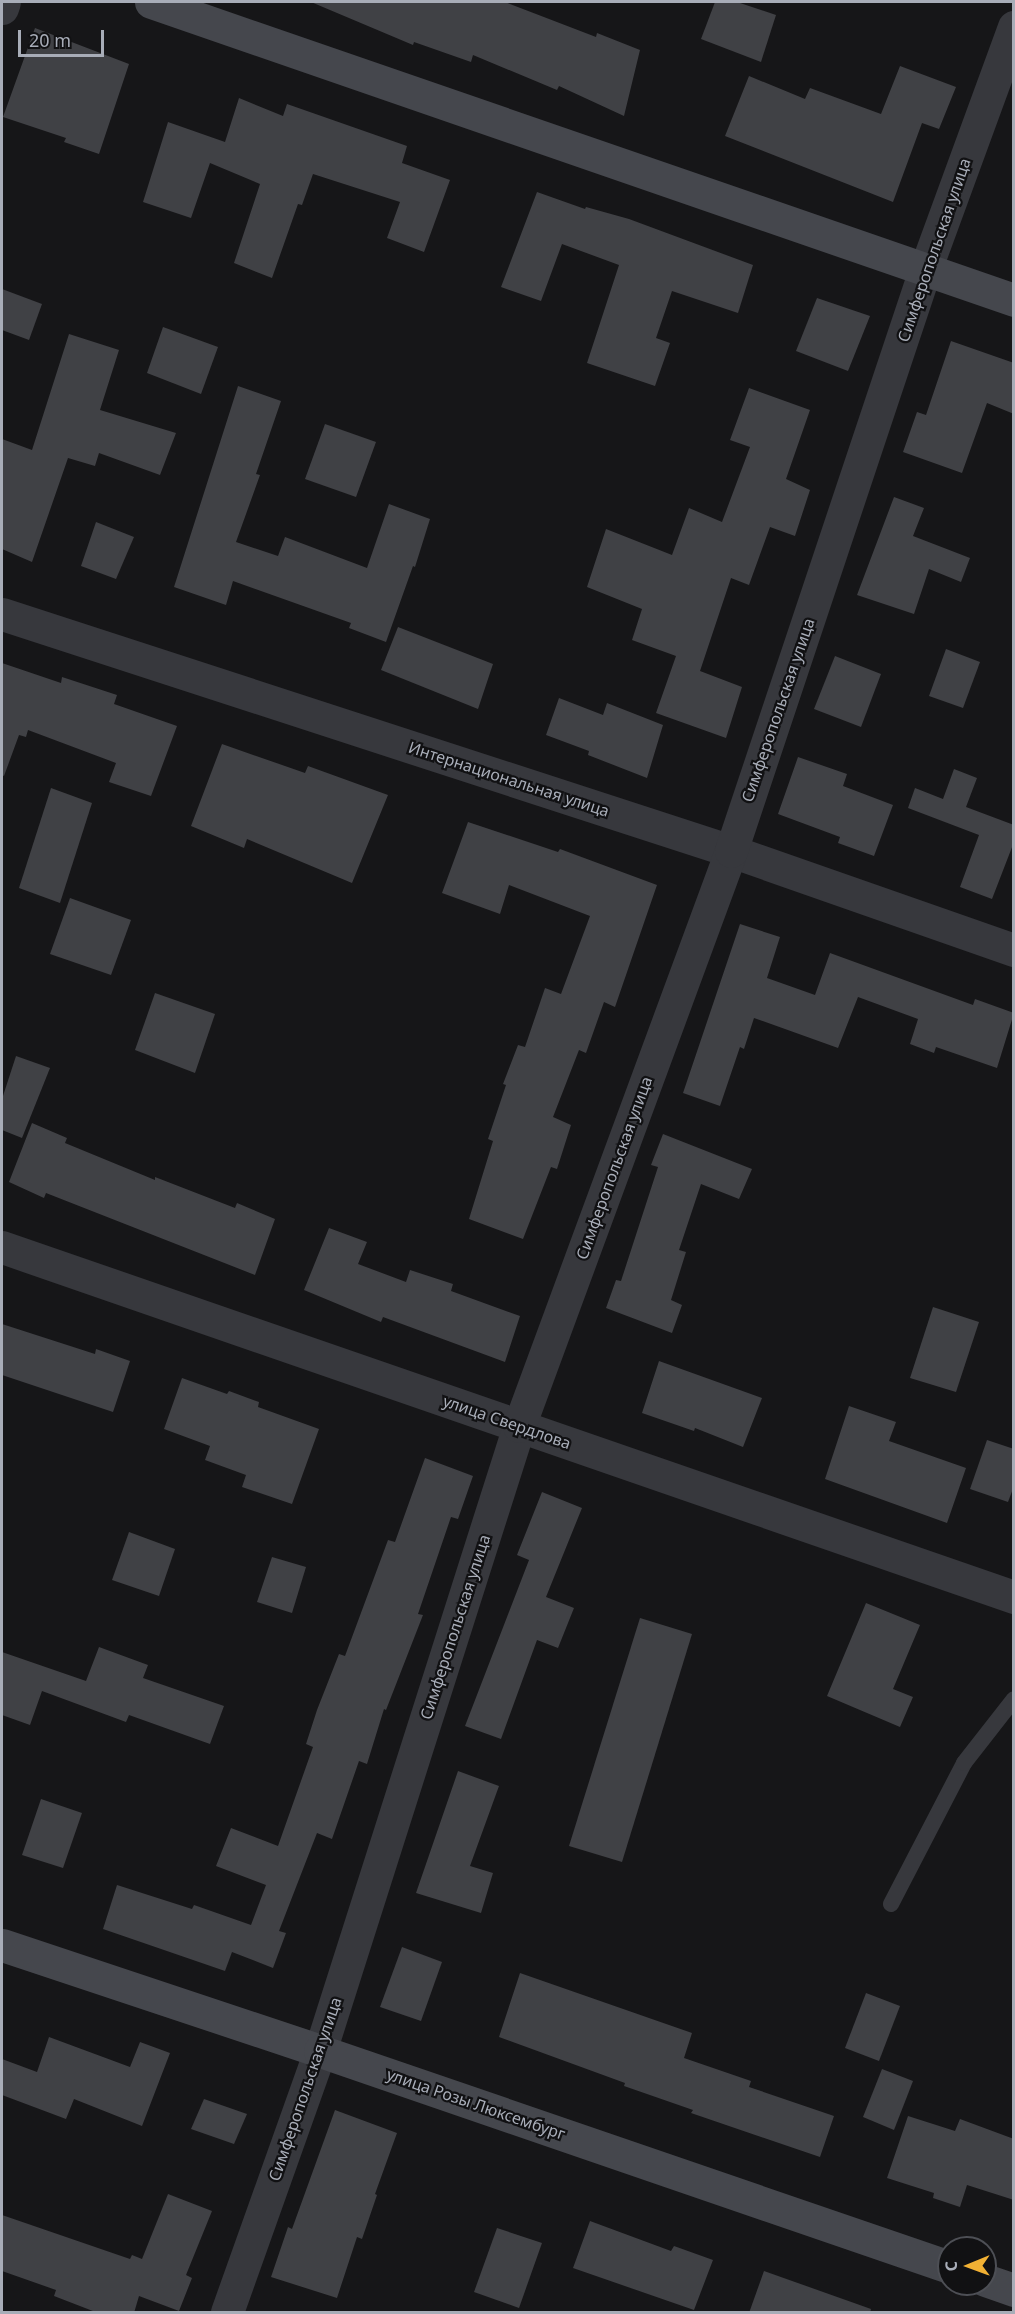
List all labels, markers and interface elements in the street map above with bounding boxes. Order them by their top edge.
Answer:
scale bar [21,18,106,56]
text: 20 m [29,28,71,52]
street label: Симферопольская улица [893,155,975,345]
street label: Симферопольская улица [737,615,819,805]
street label: Интернациональная улица [406,737,612,821]
street label: Симферопольская улица [572,1074,656,1262]
street label: улица Свердлова [440,1391,574,1453]
street label: Симферопольская улица [416,1532,494,1722]
street label: Симферопольская улица [264,1994,346,2184]
street label: улица Розы Люксембург [384,2064,568,2144]
north arrow [937,2236,997,2296]
text: С [940,2261,962,2272]

